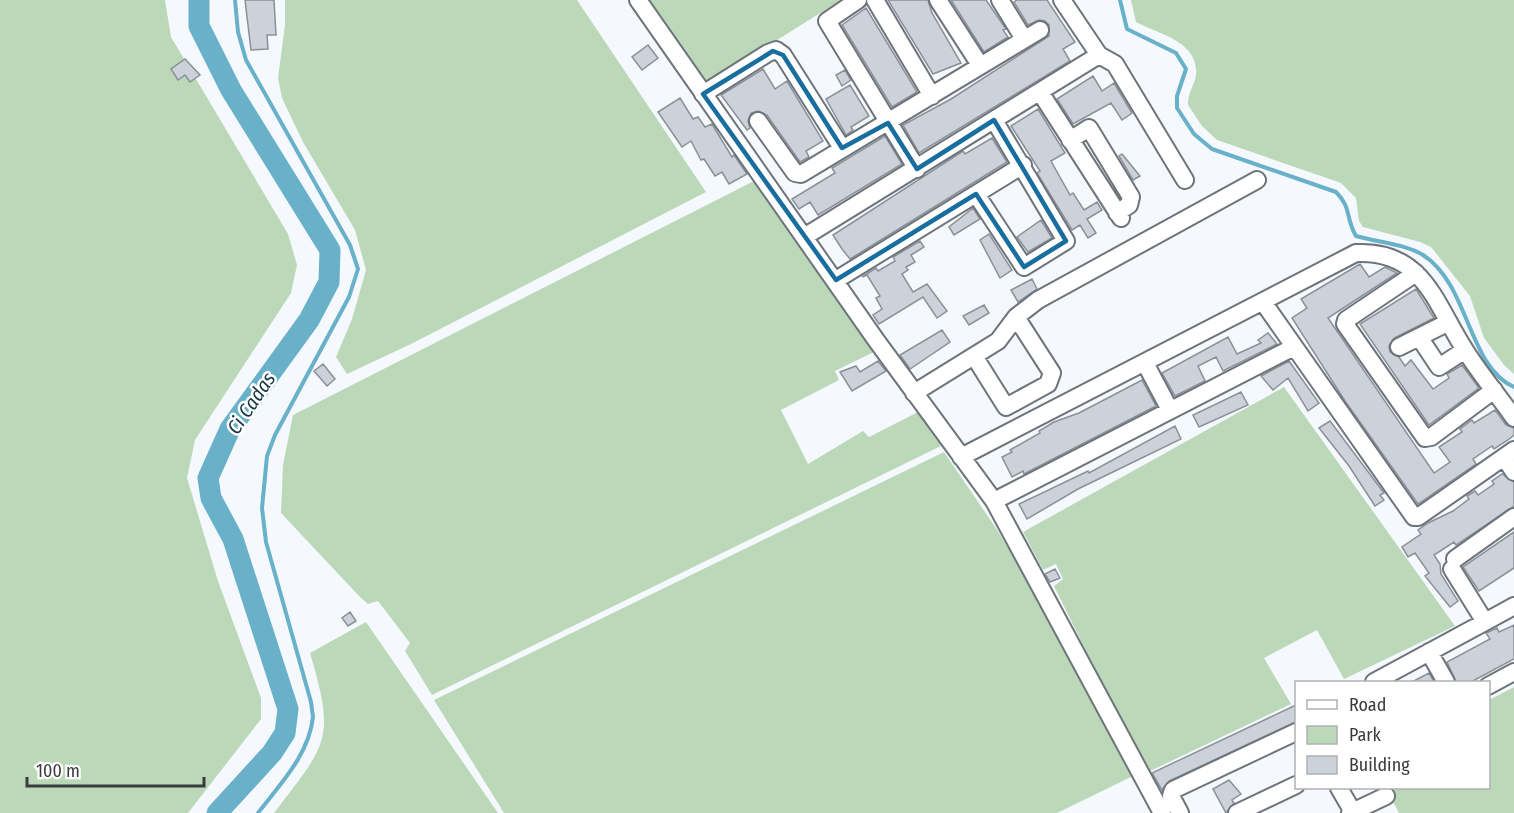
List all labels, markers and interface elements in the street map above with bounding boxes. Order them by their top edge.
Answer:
water label: Ci Cadas [222,367,281,438]
legend [1295,681,1490,789]
text: Road [1349,694,1386,716]
text: Park [1349,724,1382,746]
scale bar [27,750,204,788]
text: Building [1349,754,1410,776]
text: 100 m [36,760,80,782]

